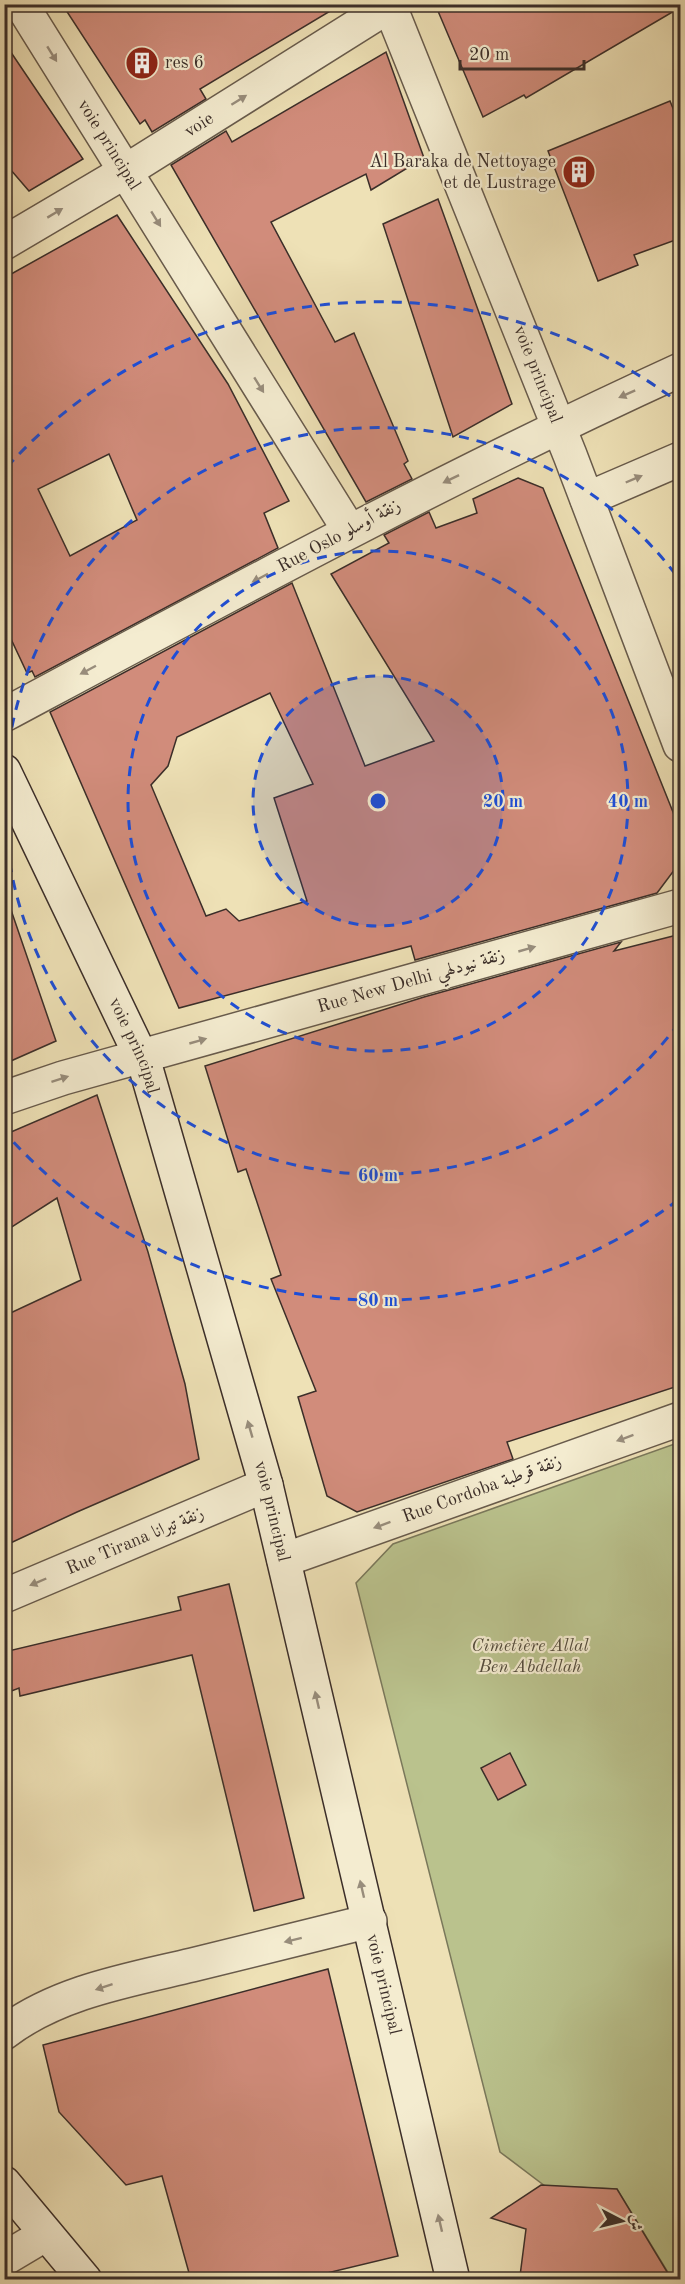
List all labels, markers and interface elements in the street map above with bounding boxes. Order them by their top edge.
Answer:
scale bar [460,33,584,71]
building icon: res 6 [124,45,160,81]
one-way arrow [47,46,58,62]
text: 20 m [469,46,509,64]
place label: res 6 [165,54,204,72]
one-way arrow [231,95,247,106]
street label: voie principal [74,96,144,193]
street label: voie [181,109,217,141]
place label: Al Baraka de Nettoyage et de Lustrage [369,153,556,192]
building icon: Al Baraka de Nettoyage et de Lustrage [561,154,597,190]
one-way arrow [47,208,64,218]
one-way arrow [151,211,162,227]
street label: voie principal [510,323,565,426]
one-way arrow [253,377,264,393]
one-way arrow [619,390,636,399]
one-way arrow [443,474,460,483]
one-way arrow [625,474,643,484]
street label: Rue Oslo زنقة أوسلو [272,492,404,577]
one-way arrow [251,573,268,583]
one-way arrow [79,665,96,675]
centre of rings [368,791,388,811]
text: 20 m [483,793,523,811]
text: 40 m [608,793,648,811]
one-way arrow [518,944,536,953]
street label: Rue New Delhi زنقة نيودلهي [315,946,509,1023]
street label: voie principal [105,995,162,1096]
one-way arrow [189,1036,207,1045]
one-way arrow [51,1074,69,1084]
text: 60 m [358,1167,398,1185]
text: 80 m [358,1292,398,1310]
one-way arrow [245,1420,254,1438]
one-way arrow [616,1434,634,1444]
street label: Rue Cordoba زنقة قرطبة [400,1452,565,1528]
street label: voie principal [251,1459,293,1563]
street label: Rue Tirana زنقة تيرانا [64,1504,207,1579]
one-way arrow [373,1520,391,1530]
one-way arrow [28,1577,46,1587]
park label: Cimetière Allal Ben Abdellah [471,1637,590,1676]
one-way arrow [312,1691,322,1709]
one-way arrow [357,1880,367,1899]
street label: voie principal [363,1932,404,2037]
one-way arrow [284,1935,302,1945]
one-way arrow [95,1983,113,1992]
north arrow [592,2191,652,2251]
one-way arrow [434,2213,444,2232]
text: ش [626,2214,644,2231]

